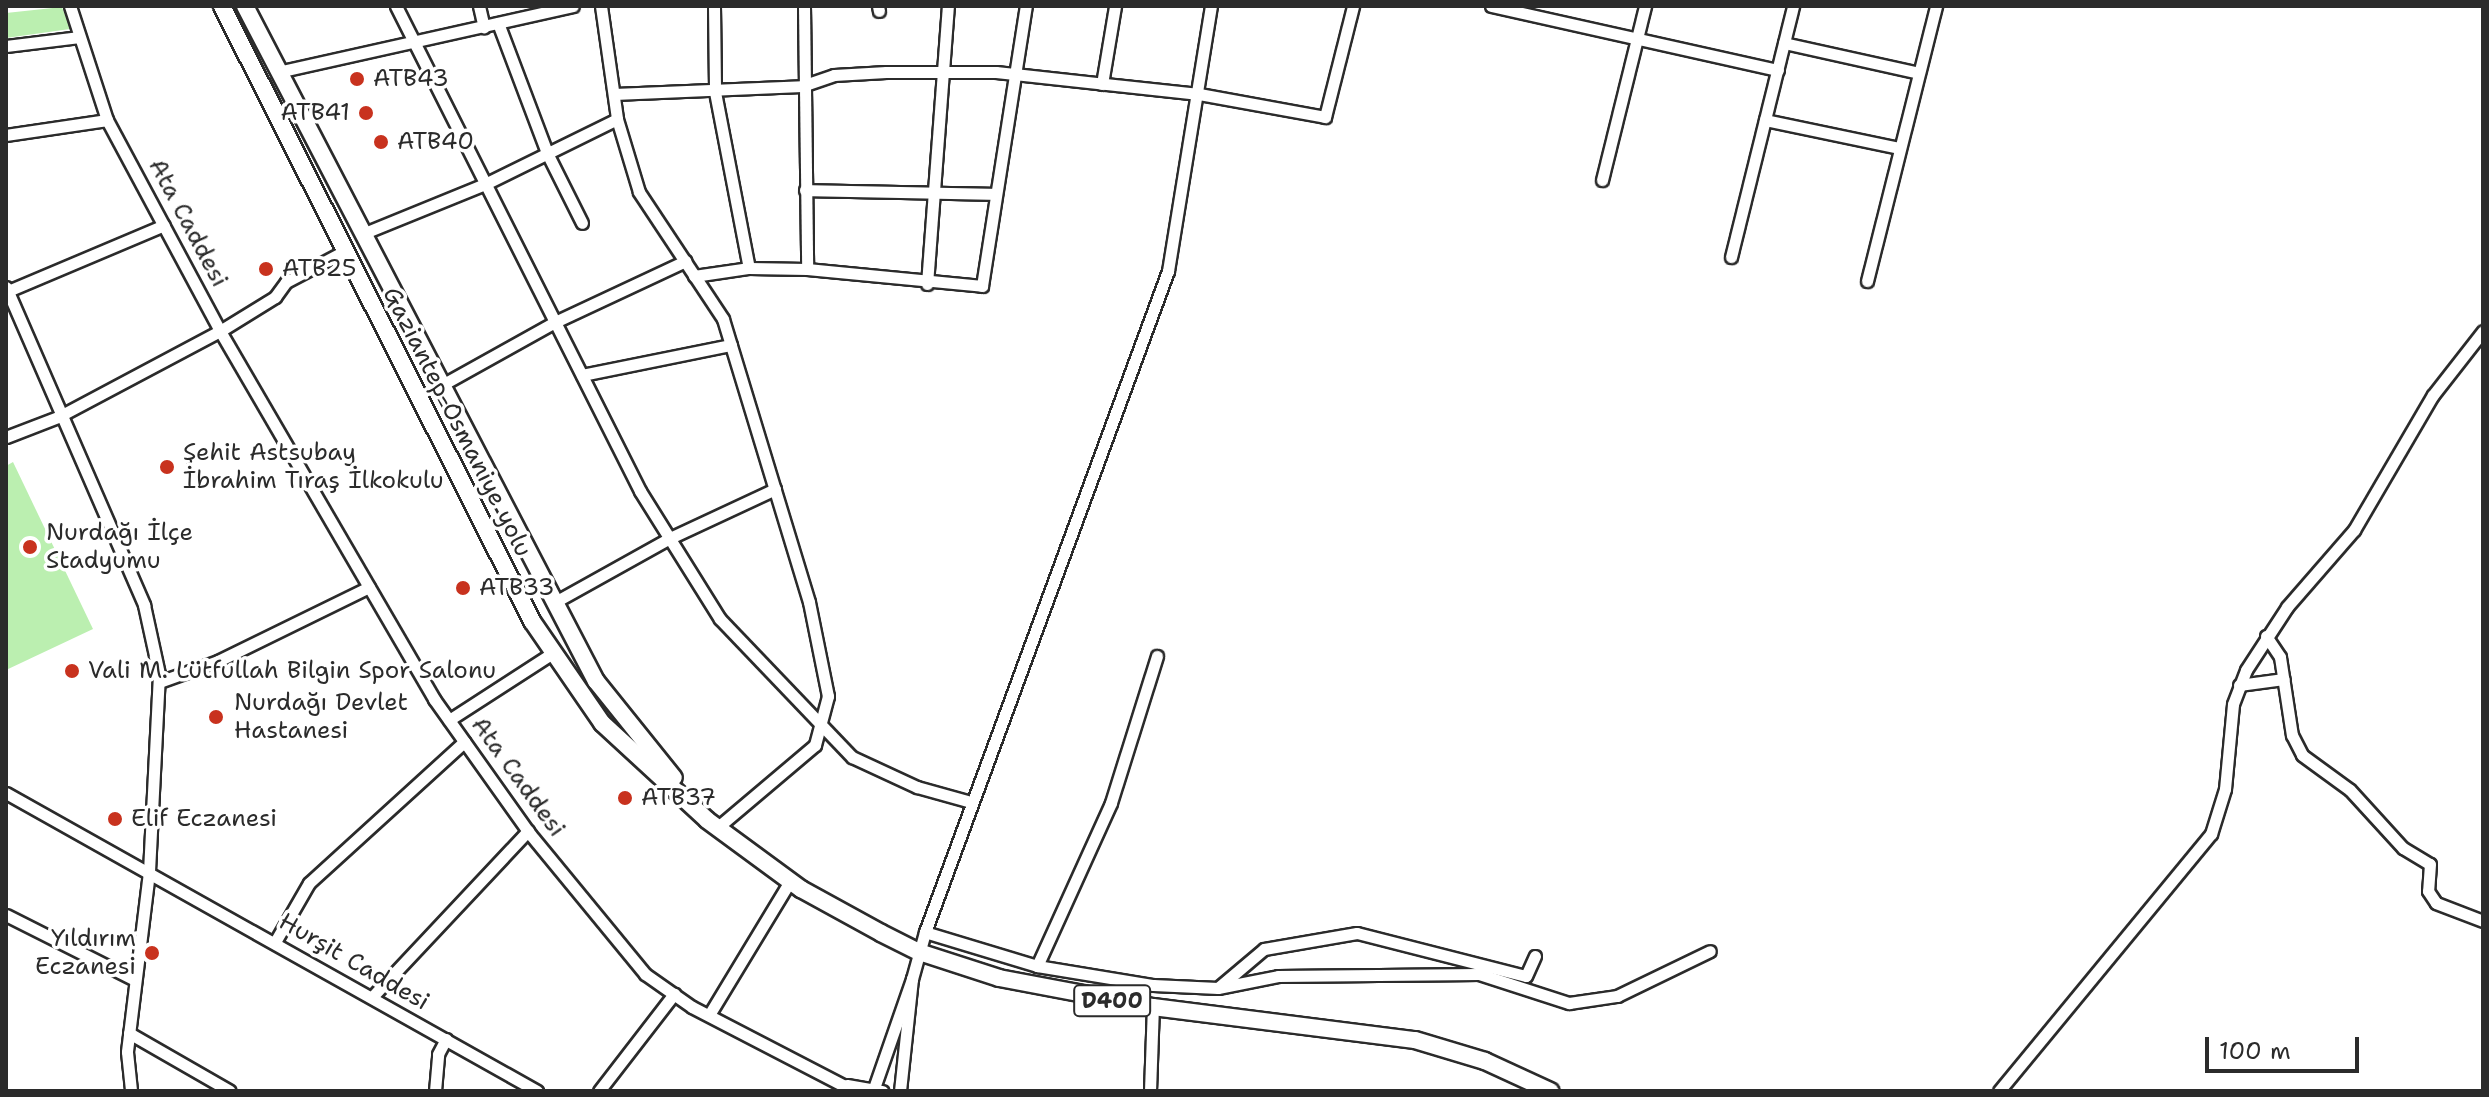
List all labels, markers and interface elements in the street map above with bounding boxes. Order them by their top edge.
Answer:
place label: ATB43 [373,65,449,93]
marker: ATB43 [348,70,366,88]
place label: ATB41 [281,99,350,127]
marker: ATB41 [357,104,375,122]
place label: ATB40 [397,128,474,156]
marker: ATB40 [372,133,390,151]
street label: Ata Caddesi [142,154,234,292]
place label: ATB25 [282,255,356,283]
marker: ATB25 [257,260,275,278]
street label: Gaziantep-Osmaniye yolu [376,282,538,562]
place label: Şehit Astsubay İbrahim Tıraş İlkokulu [183,439,444,495]
marker: Şehit Astsubay İbrahim Tıraş İlkokulu [158,458,176,476]
place label: Nurdağı İlçe Stadyumu [46,519,193,575]
marker: Nurdağı İlçe Stadyumu [21,538,39,556]
place label: ATB33 [479,574,555,602]
marker: ATB33 [454,579,472,597]
place label: Vali M. Lütfullah Bilgin Spor Salonu [88,657,496,685]
marker: Vali M. Lütfullah Bilgin Spor Salonu [63,662,81,680]
place label: Nurdağı Devlet Hastanesi [234,689,408,745]
marker: Nurdağı Devlet Hastanesi [205,706,227,728]
street label: Ata Caddesi [465,712,571,842]
place label: ATB37 [641,784,716,812]
marker: ATB37 [616,789,634,807]
place label: Elif Eczanesi [131,805,277,833]
marker: Elif Eczanesi [106,810,124,828]
street label: Hurşit Caddesi [274,907,434,1017]
place label: Yıldırım Eczanesi [35,925,136,981]
marker: Yıldırım Eczanesi [143,944,161,962]
road number: D400 [1072,983,1152,1019]
scale bar [2209,1021,2363,1071]
text: 100 m [2219,1035,2291,1067]

